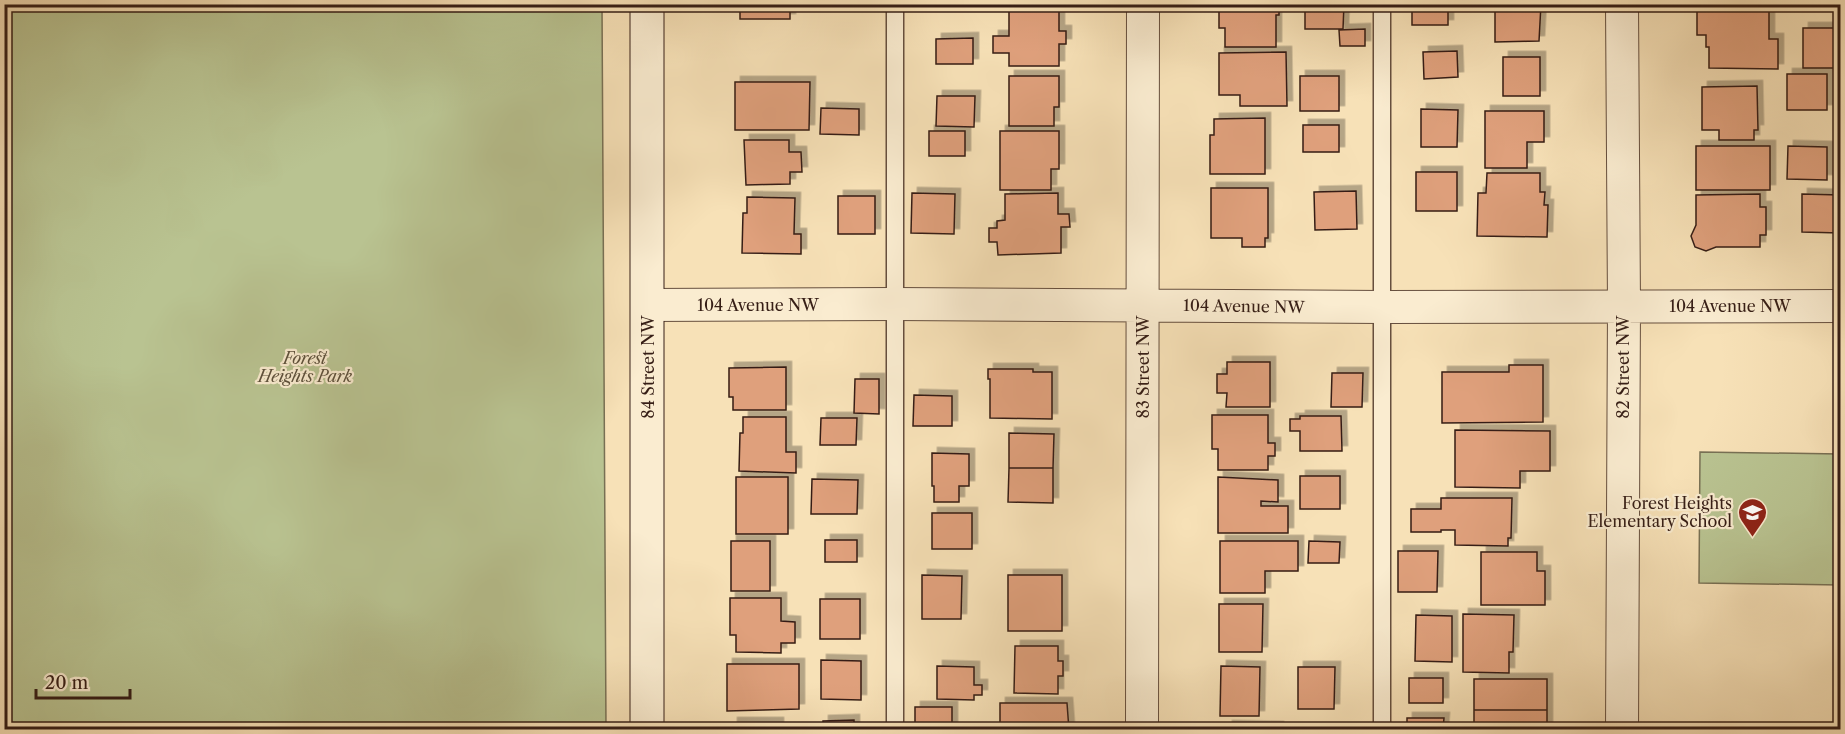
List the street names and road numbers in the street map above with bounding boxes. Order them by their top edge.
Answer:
street label: 104 Avenue NW [697,295,819,315]
street label: 104 Avenue NW [1183,295,1305,317]
street label: 104 Avenue NW [1669,296,1791,316]
street label: 84 Street NW [638,315,658,419]
street label: 83 Street NW [1133,315,1153,418]
street label: 82 Street NW [1613,315,1633,419]

